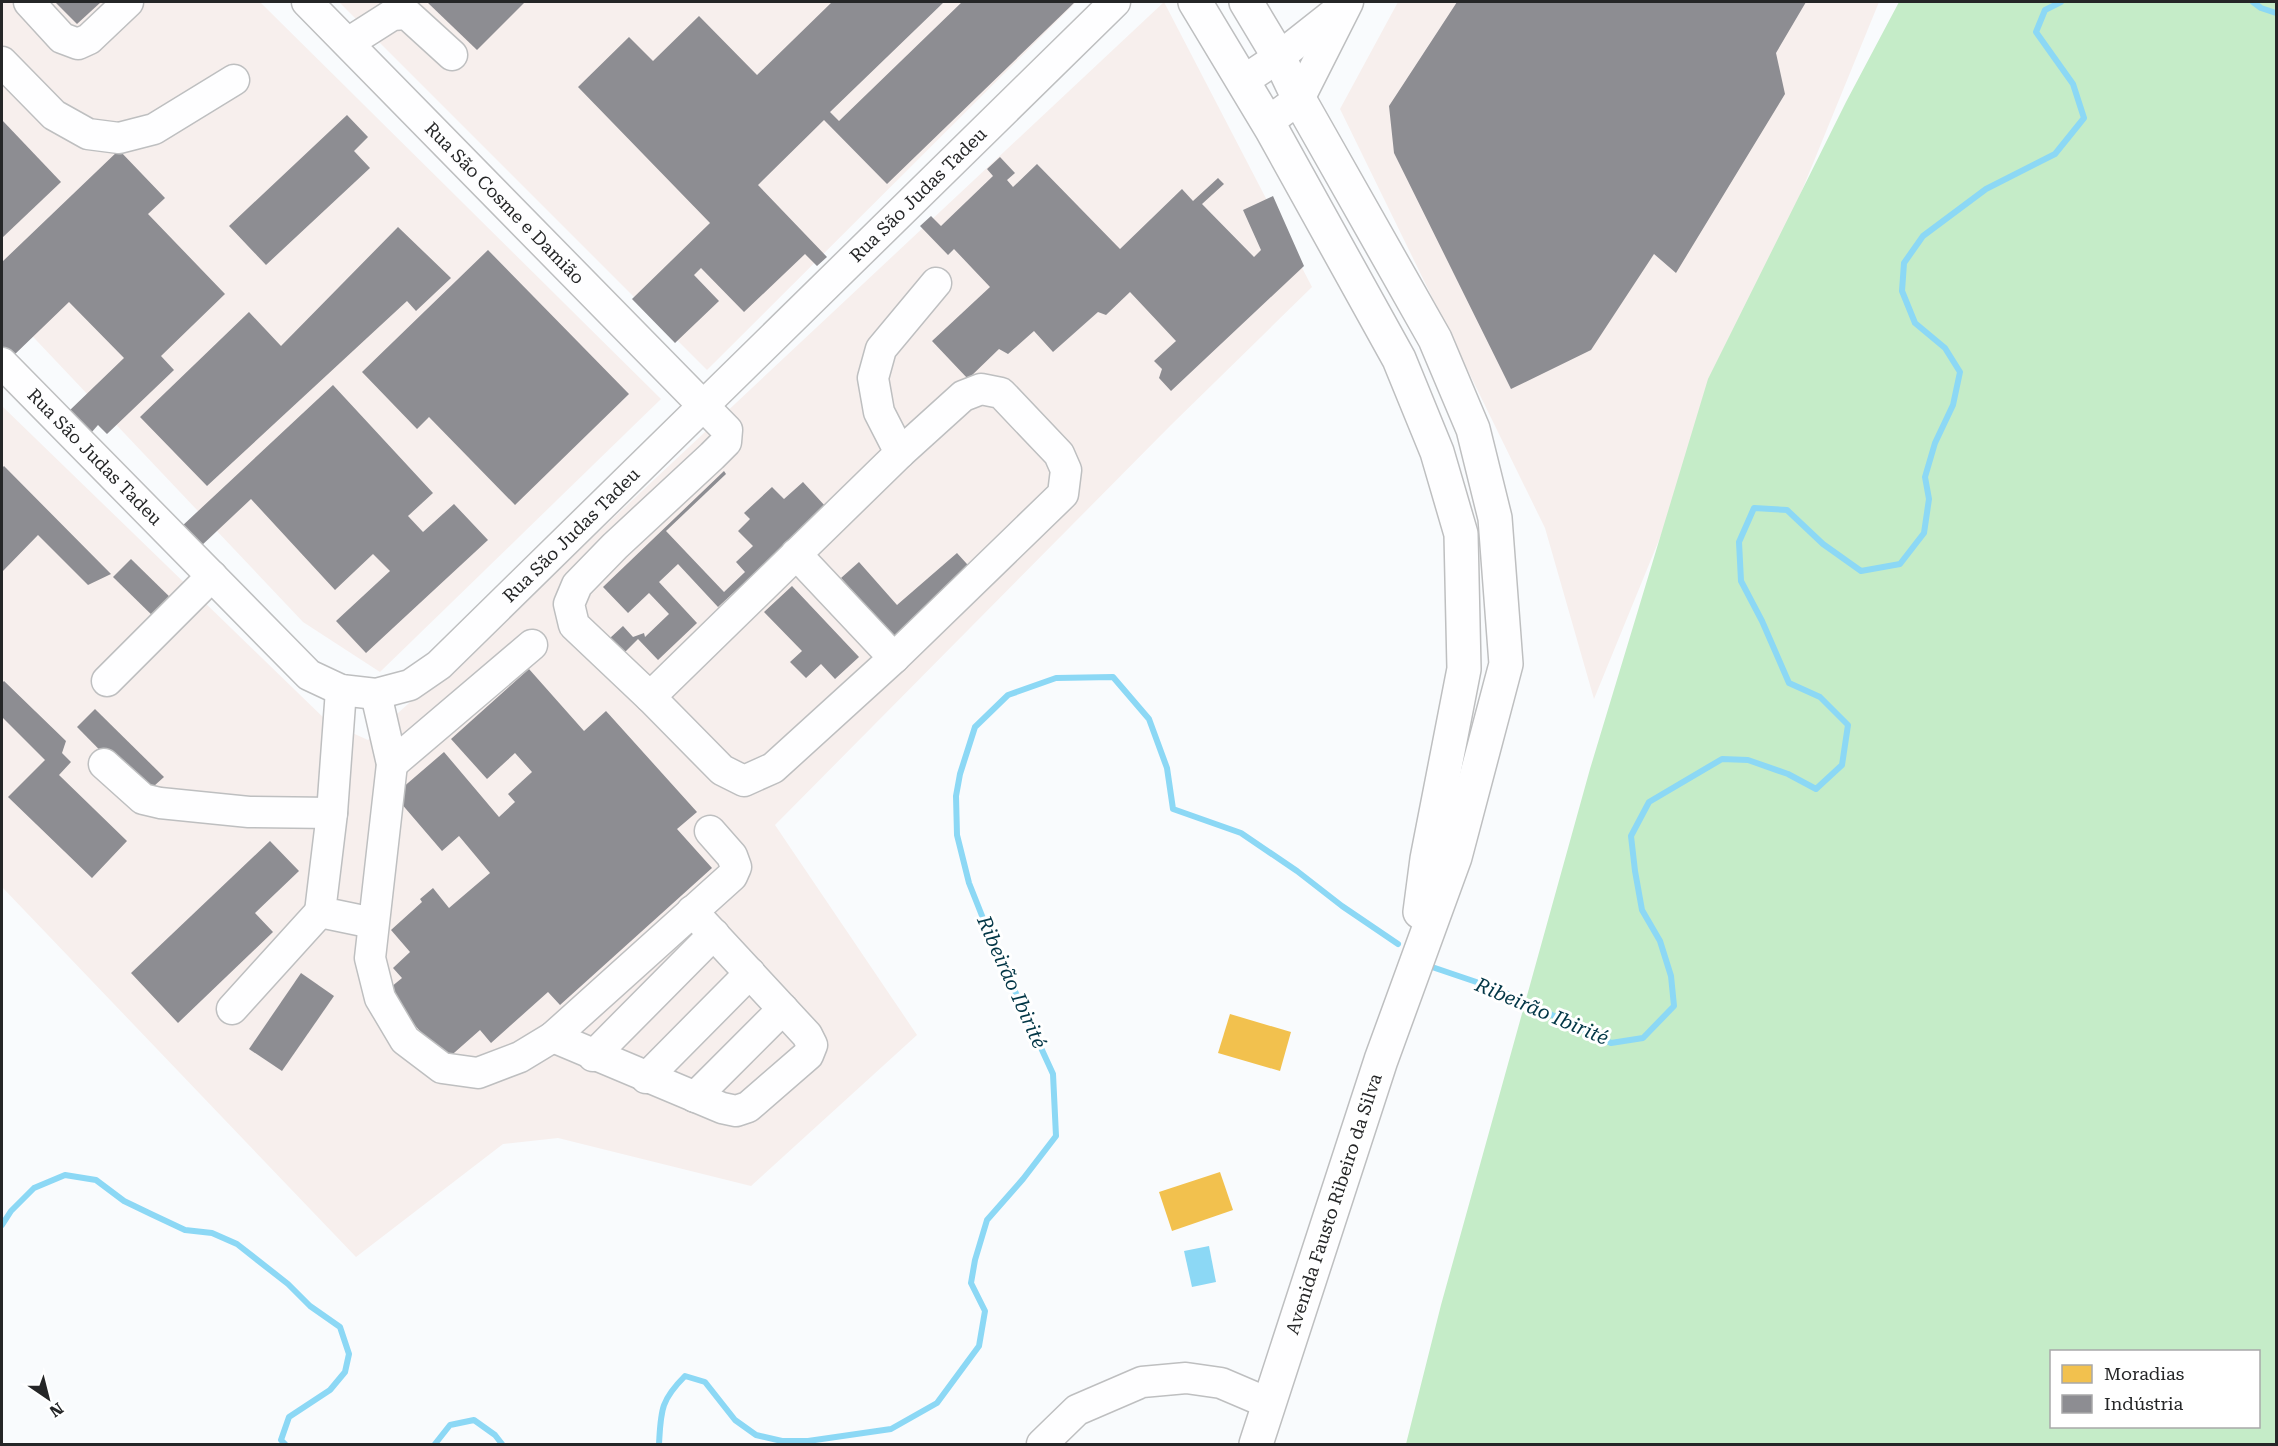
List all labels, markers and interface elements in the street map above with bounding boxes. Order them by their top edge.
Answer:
street label: Rua São Cosme e Damião [421,118,589,288]
street label: Rua São Judas Tadeu [845,123,991,266]
street label: Rua São Judas Tadeu [23,384,167,529]
street label: Rua São Judas Tadeu [498,463,644,606]
water label: Ribeirão Ibirité [972,911,1052,1052]
water label: Ribeirão Ibirité [1471,972,1612,1050]
street label: Avenida Fausto Ribeiro da Silva [1281,1070,1386,1337]
legend [2050,1350,2260,1428]
text: Moradias [2104,1363,2184,1384]
north arrow [18,1368,78,1428]
text: Indústria [2104,1393,2184,1414]
text: N [46,1399,67,1421]

